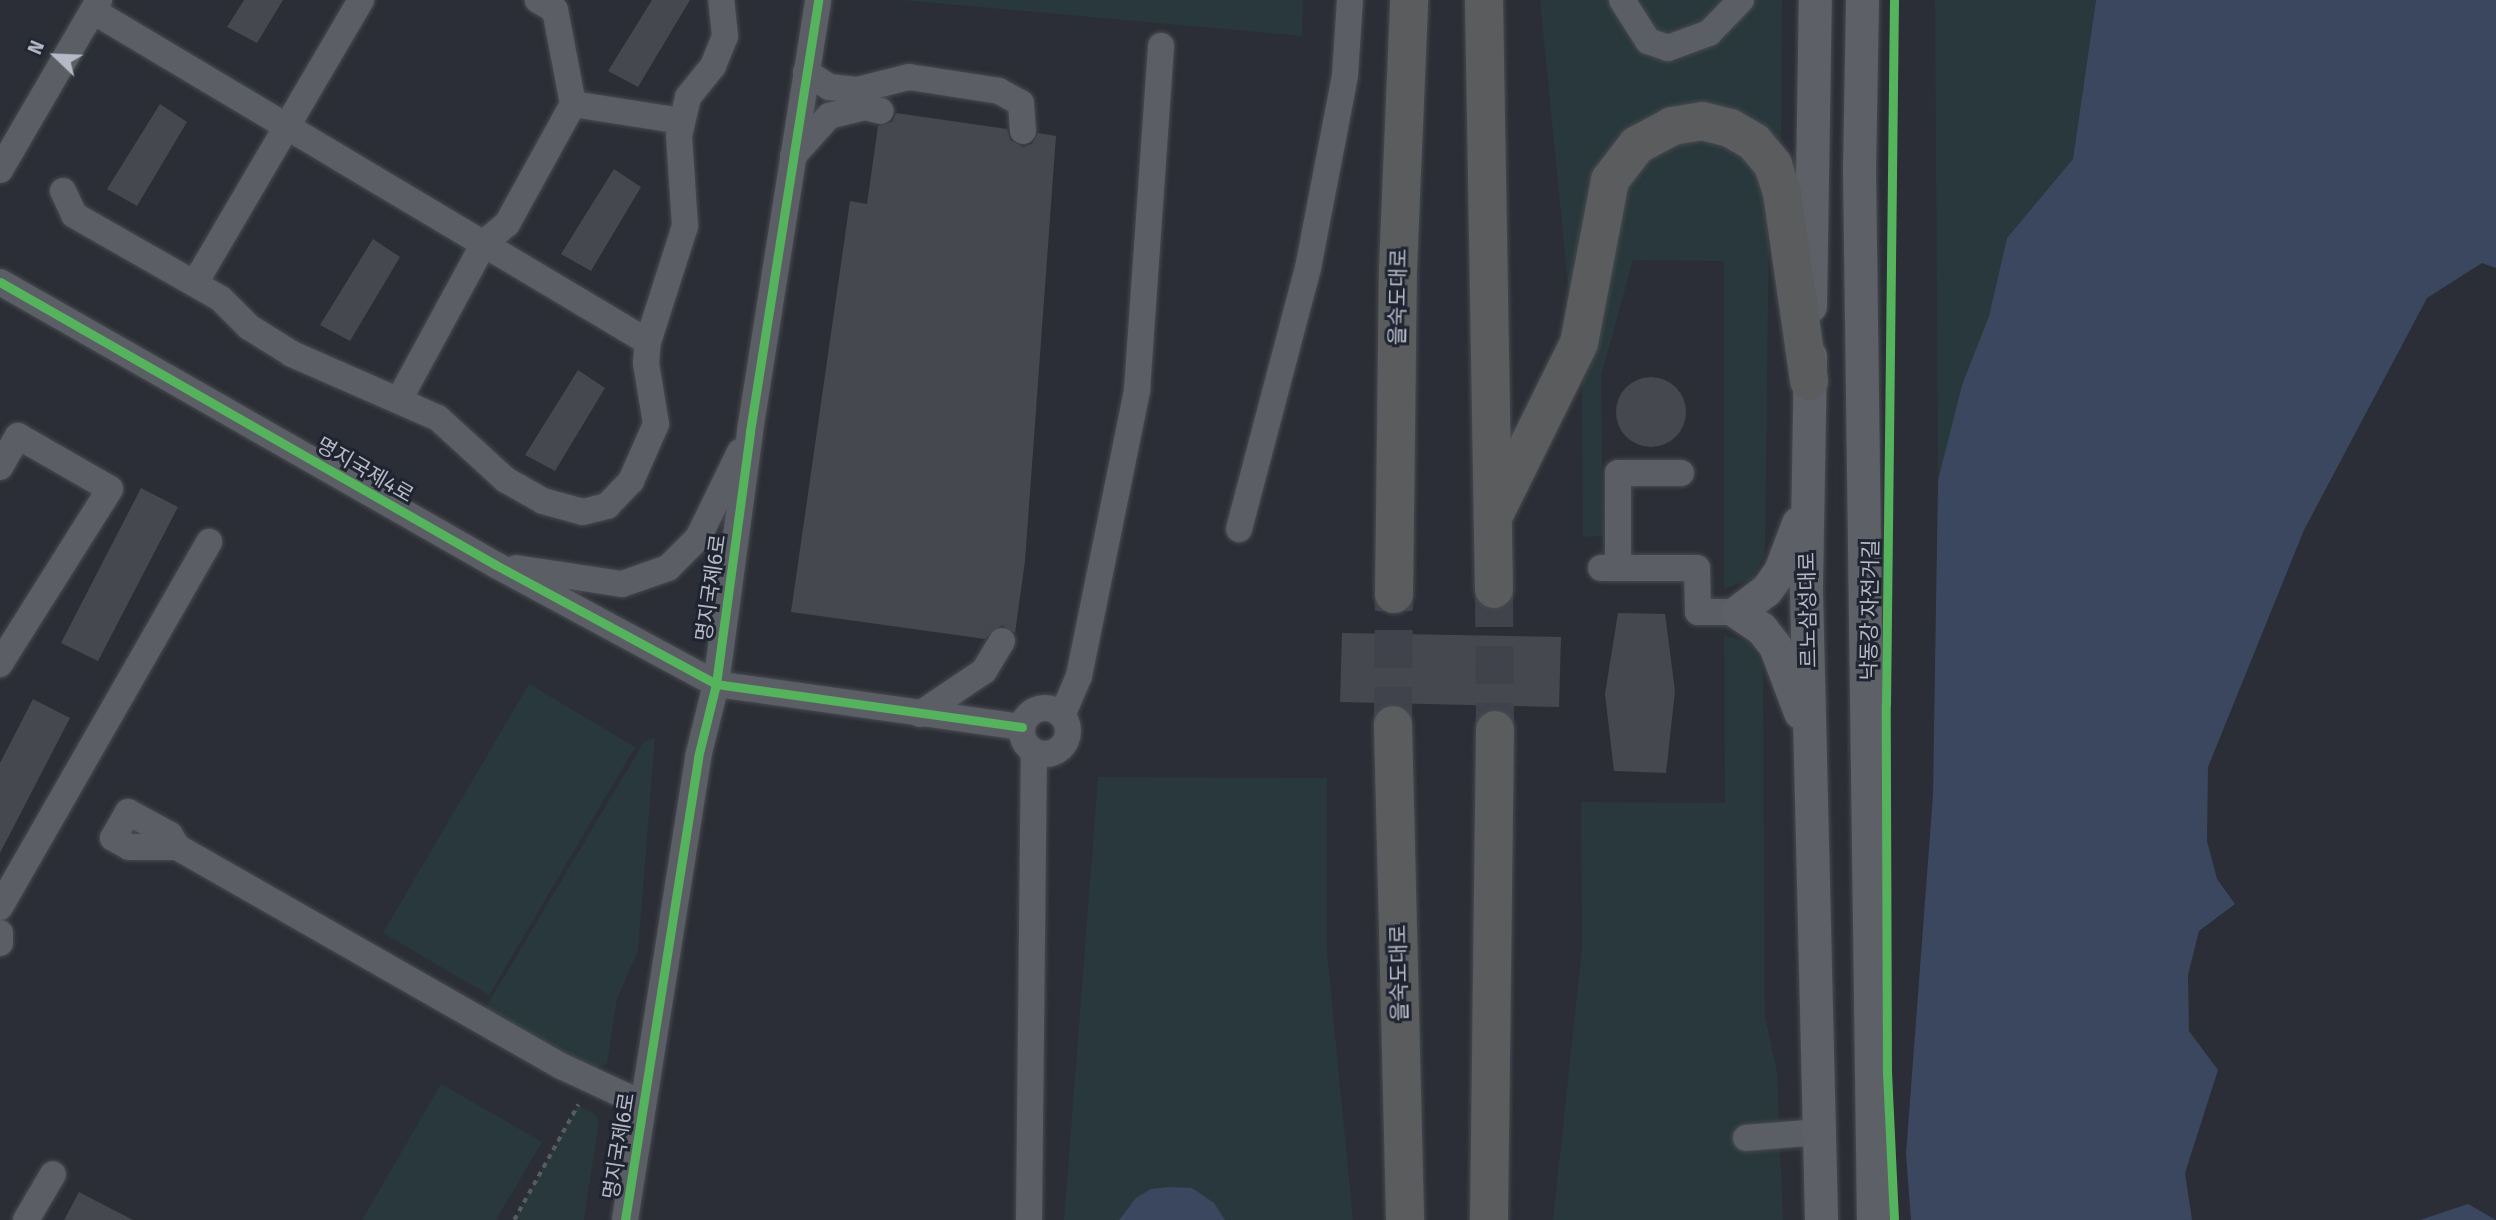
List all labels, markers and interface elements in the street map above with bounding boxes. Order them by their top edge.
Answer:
north arrow [21,21,91,91]
text: N [23,37,49,58]
street label: 을숙도대로 [1385,248,1411,346]
street label: 명지국제4로 [312,432,418,508]
street label: 명지국제6로 [691,533,731,643]
street label: 낙동강 자전거길 [1856,539,1884,681]
street label: 르노삼성대로 [1794,552,1822,668]
street label: 을숙도대로 [1386,924,1412,1022]
street label: 명지국제6로 [598,1091,640,1201]

